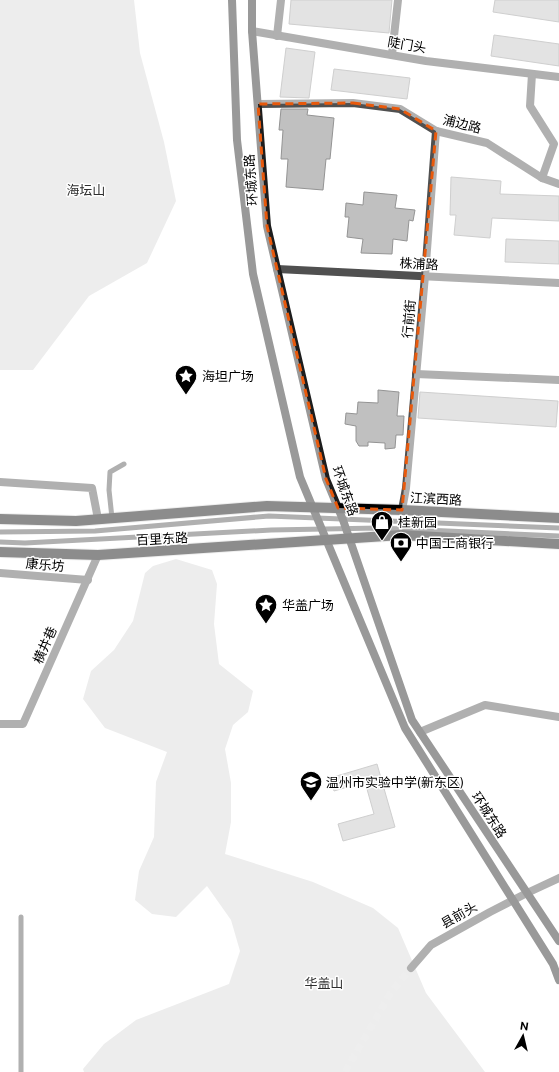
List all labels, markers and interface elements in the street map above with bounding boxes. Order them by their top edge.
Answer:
street label: 陡门头 [386,34,428,56]
street label: 浦边路 [441,112,483,136]
street label: 环城东路 [242,154,260,206]
park label: 海坛山 [66,183,106,198]
street label: 株浦路 [399,255,439,273]
street label: 行前街 [400,299,418,339]
place icon: 海坦广场 [173,363,199,396]
place label: 海坦广场 [202,369,254,384]
street label: 环城东路 [329,464,361,518]
street label: 江滨西路 [410,490,462,508]
shop icon: 桂新园 [369,509,395,542]
place label: 桂新园 [398,515,437,530]
street label: 百里东路 [136,530,188,548]
bank icon: 中国工商银行 [388,530,414,563]
place label: 中国工商银行 [416,536,494,551]
street label: 康乐坊 [25,556,65,574]
place icon: 华盖广场 [253,592,279,625]
place label: 华盖广场 [282,598,334,613]
street label: 横井巷 [30,624,60,666]
school or university icon: 温州市实验中学(新东区) [298,769,324,802]
place label: 温州市实验中学(新东区) [326,775,464,790]
street label: 环城东路 [469,789,509,841]
street label: 县前头 [438,899,480,931]
park label: 华盖山 [304,976,344,991]
north arrow [503,1016,543,1056]
text: N [519,1020,529,1033]

